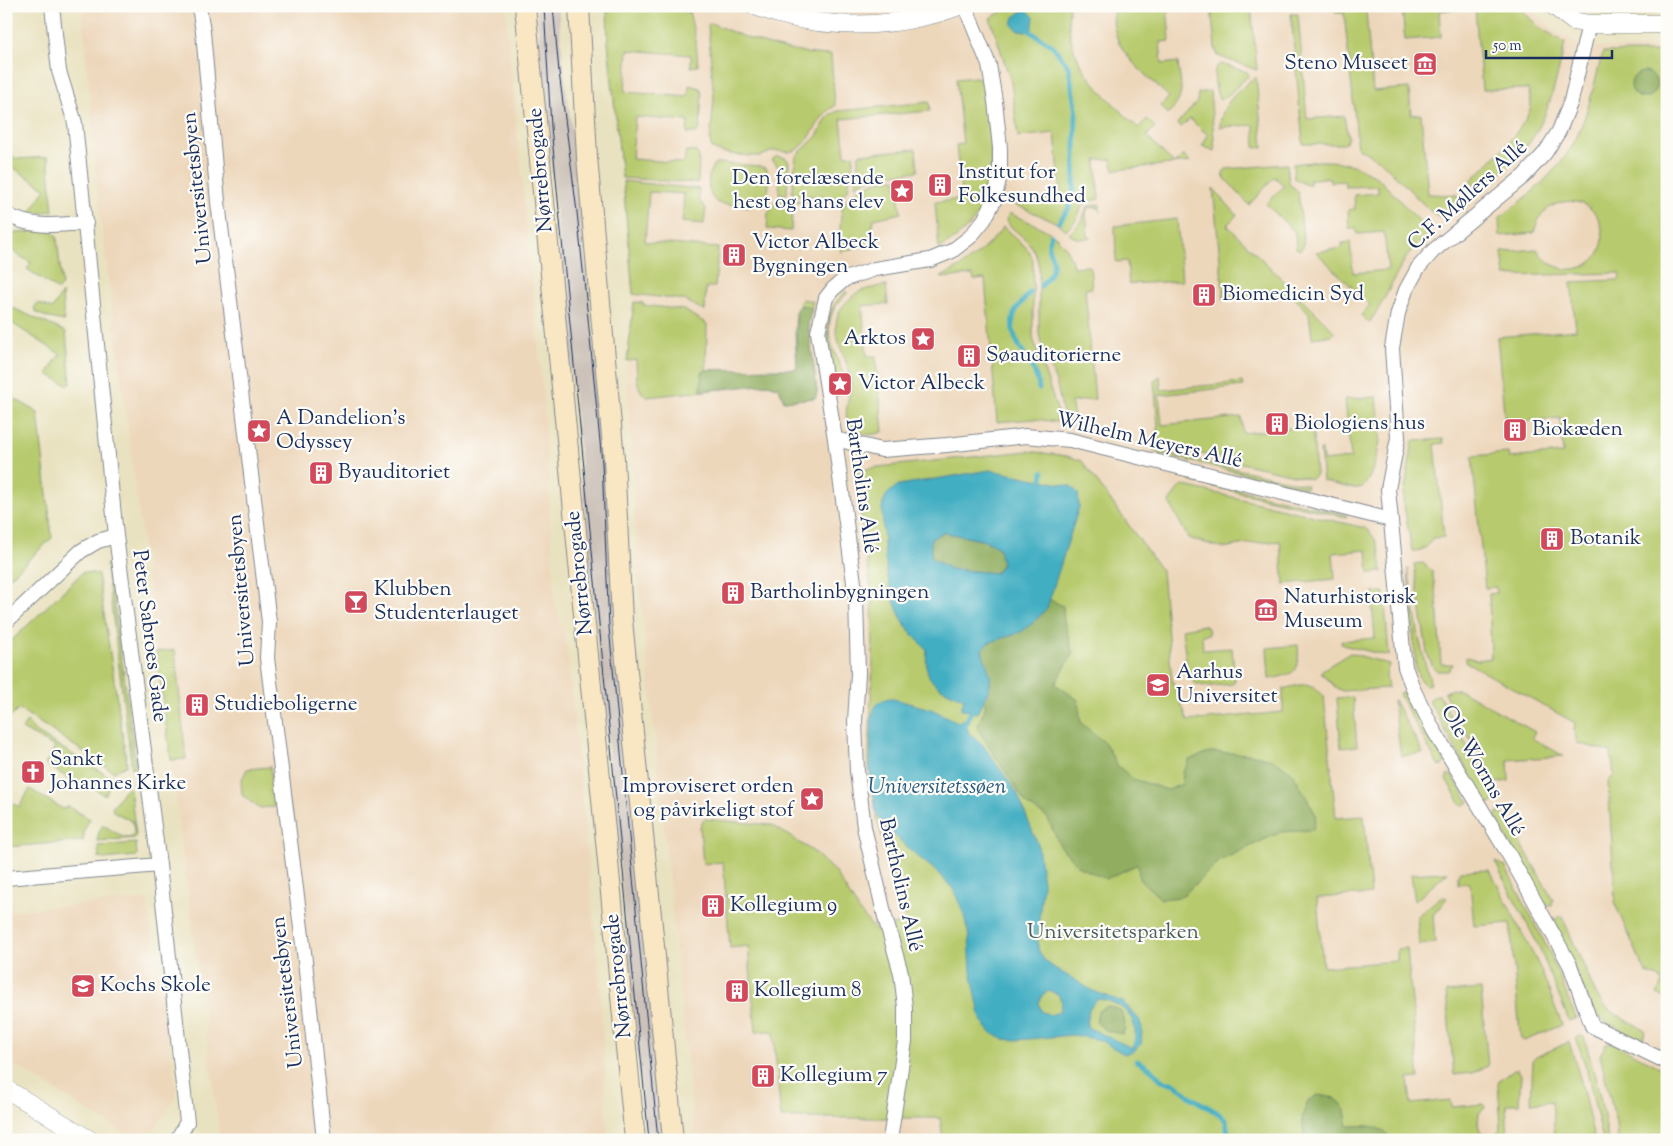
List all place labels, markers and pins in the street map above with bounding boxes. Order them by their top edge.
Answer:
place label: Steno Museet [1284,49,1408,79]
museum icon: Steno Museet [1412,51,1438,77]
place label: Institut for Folkesundhed [958,158,1086,212]
place label: Den forelæsende hest og hans elev [732,164,884,218]
building icon: Institut for Folkesundhed [927,172,953,198]
place icon: Den forelæsende hest og hans elev [889,178,915,204]
place label: Victor Albeck Bygningen [752,228,880,282]
building icon: Victor Albeck Bygningen [721,242,747,268]
place label: Biomedicin Syd [1222,280,1364,310]
building icon: Biomedicin Syd [1191,282,1217,308]
place label: Arktos [843,324,906,354]
place icon: Arktos [910,326,936,352]
place label: Søauditorierne [986,341,1121,371]
building icon: Søauditorierne [956,343,982,369]
place label: Victor Albeck [858,369,986,399]
place icon: Victor Albeck [827,371,853,397]
place label: A Dandelion’s Odyssey [276,404,406,458]
place label: Biologiens hus [1294,409,1425,439]
building icon: Biologiens hus [1264,411,1290,437]
place label: Biokæden [1532,415,1623,445]
building icon: Biokæden [1502,417,1528,443]
place icon: A Dandelion’s Odyssey [246,418,272,444]
place label: Byauditoriet [338,458,450,488]
building icon: Byauditoriet [308,460,334,486]
place label: Botanik [1570,524,1642,554]
building icon: Botanik [1539,526,1565,552]
place label: Klubben Studenterlauget [374,575,519,629]
place label: Bartholinbygningen [750,578,929,608]
building icon: Bartholinbygningen [720,580,746,606]
place label: Naturhistorisk Museum [1284,583,1416,637]
bar icon: Klubben Studenterlauget [343,589,369,615]
museum icon: Naturhistorisk Museum [1253,597,1279,623]
place label: Aarhus Universitet [1176,658,1278,712]
school or university icon: Aarhus Universitet [1145,672,1171,698]
place label: Studieboligerne [214,690,357,720]
building icon: Studieboligerne [184,692,210,718]
place label: Sankt Johannes Kirke [49,745,186,799]
church icon: Sankt Johannes Kirke [20,759,46,785]
place label: Improviseret orden og påvirkeligt stof [622,772,796,826]
place icon: Improviseret orden og påvirkeligt stof [799,786,825,812]
place label: Kollegium 9 [730,891,837,921]
building icon: Kollegium 9 [700,893,726,919]
place label: Kochs Skole [100,971,211,1001]
school or university icon: Kochs Skole [70,973,96,999]
place label: Kollegium 8 [754,976,862,1006]
building icon: Kollegium 8 [724,978,750,1004]
place label: Kollegium 7 [780,1061,888,1091]
building icon: Kollegium 7 [750,1063,776,1089]

